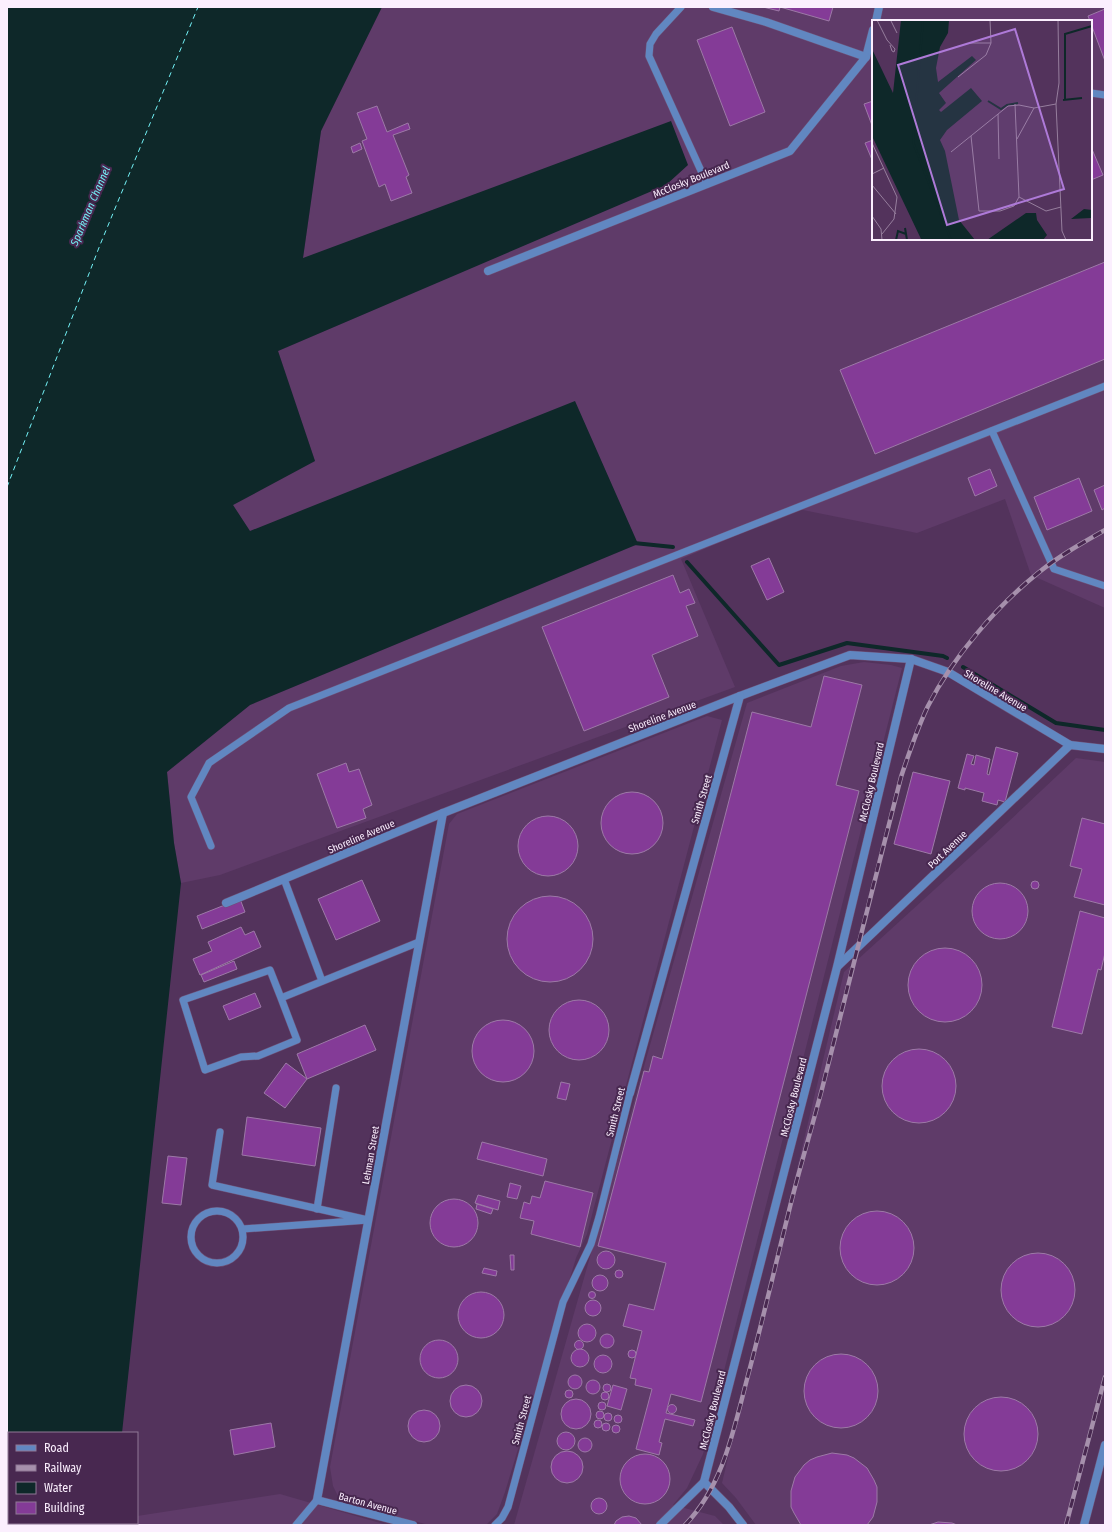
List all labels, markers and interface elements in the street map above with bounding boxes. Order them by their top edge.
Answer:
inset map [872,20,1092,240]
street label: McClosky Boulevard [651,159,731,201]
water label: Sparkman Channel [67,164,113,249]
street label: Shoreline Avenue [962,667,1029,714]
street label: Shoreline Avenue [627,699,698,735]
street label: McClosky Boulevard [857,741,887,823]
street label: Smith Street [689,773,715,825]
street label: Shoreline Avenue [326,817,397,856]
street label: Port Avenue [926,828,970,871]
street label: McClosky Boulevard [778,1056,810,1138]
street label: Smith Street [604,1086,628,1138]
street label: Lehman Street [360,1124,382,1185]
street label: McClosky Boulevard [697,1369,729,1451]
street label: Smith Street [510,1394,535,1446]
legend [8,1432,138,1524]
text: Road [44,1441,69,1455]
text: Railway [44,1461,82,1475]
text: Water [44,1481,73,1495]
street label: Barton Avenue [337,1490,398,1518]
text: Building [44,1501,85,1515]

